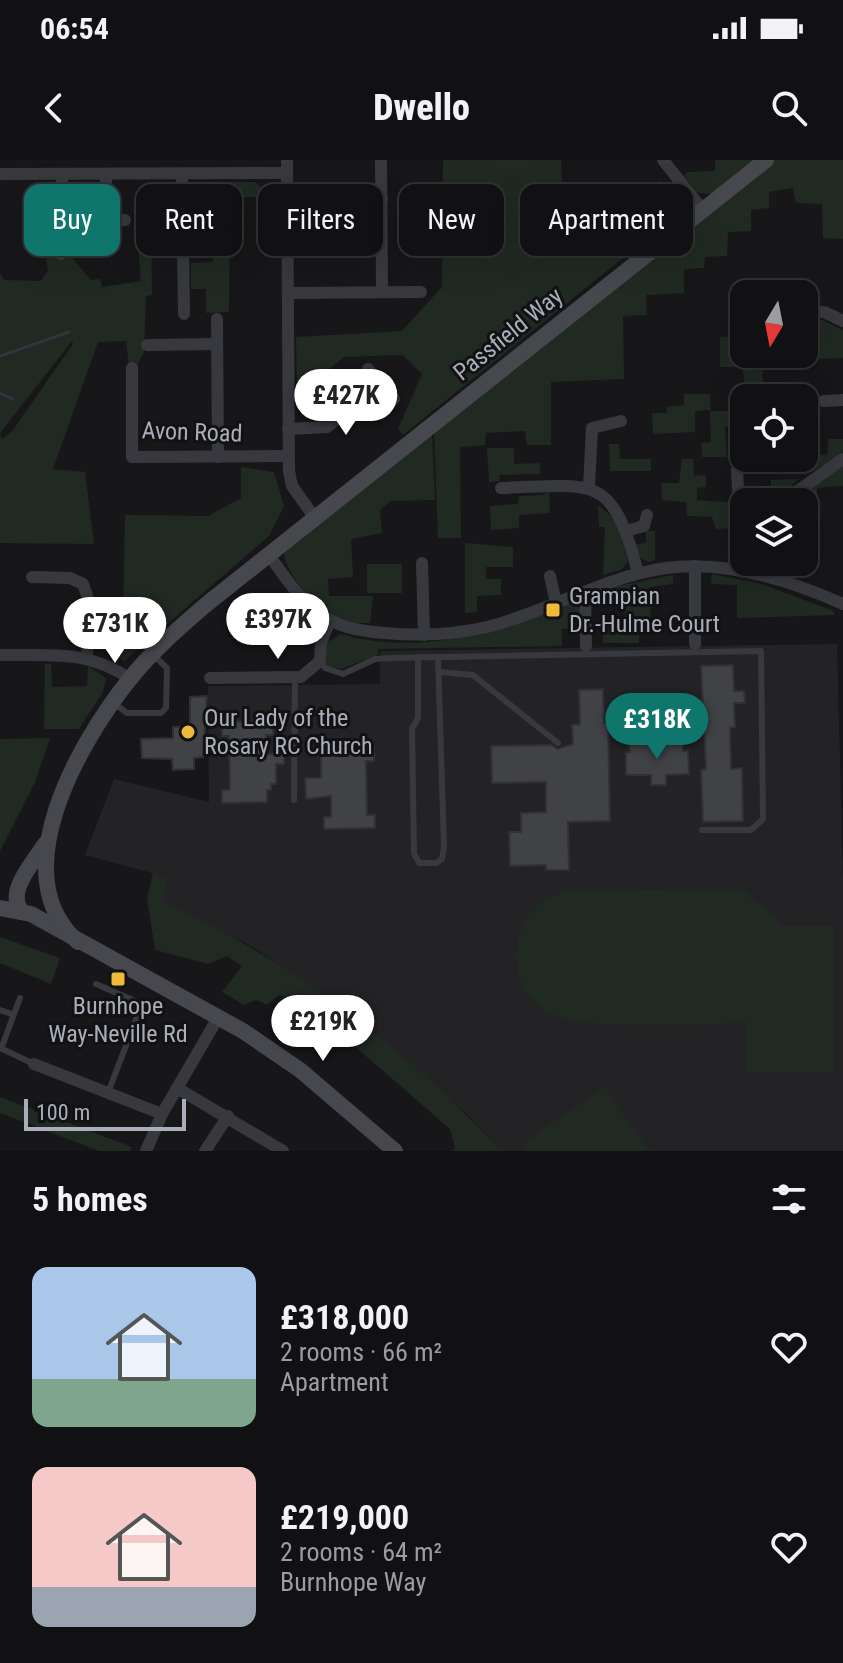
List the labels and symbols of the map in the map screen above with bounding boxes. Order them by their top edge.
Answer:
north arrow [730,280,818,368]
street label: Passfield Way [448,282,568,386]
pin: £427K [290,369,402,437]
street label: Avon Road [141,416,243,448]
place label: Grampian Dr.-Hulme Court [569,582,720,638]
pin: £397K [222,593,334,661]
pin: £731K [59,597,171,665]
marker: Grampian Dr.-Hulme Court [544,601,562,619]
pin: £318K [601,693,713,761]
place label: Our Lady of the Rosary RC Church [204,704,373,760]
marker: Our Lady of the Rosary RC Church [179,723,197,741]
marker: Burnhope Way-Neville Rd [109,970,127,988]
place label: Burnhope Way-Neville Rd [48,992,188,1048]
pin: £219K [267,995,379,1063]
scale bar [24,1095,186,1131]

